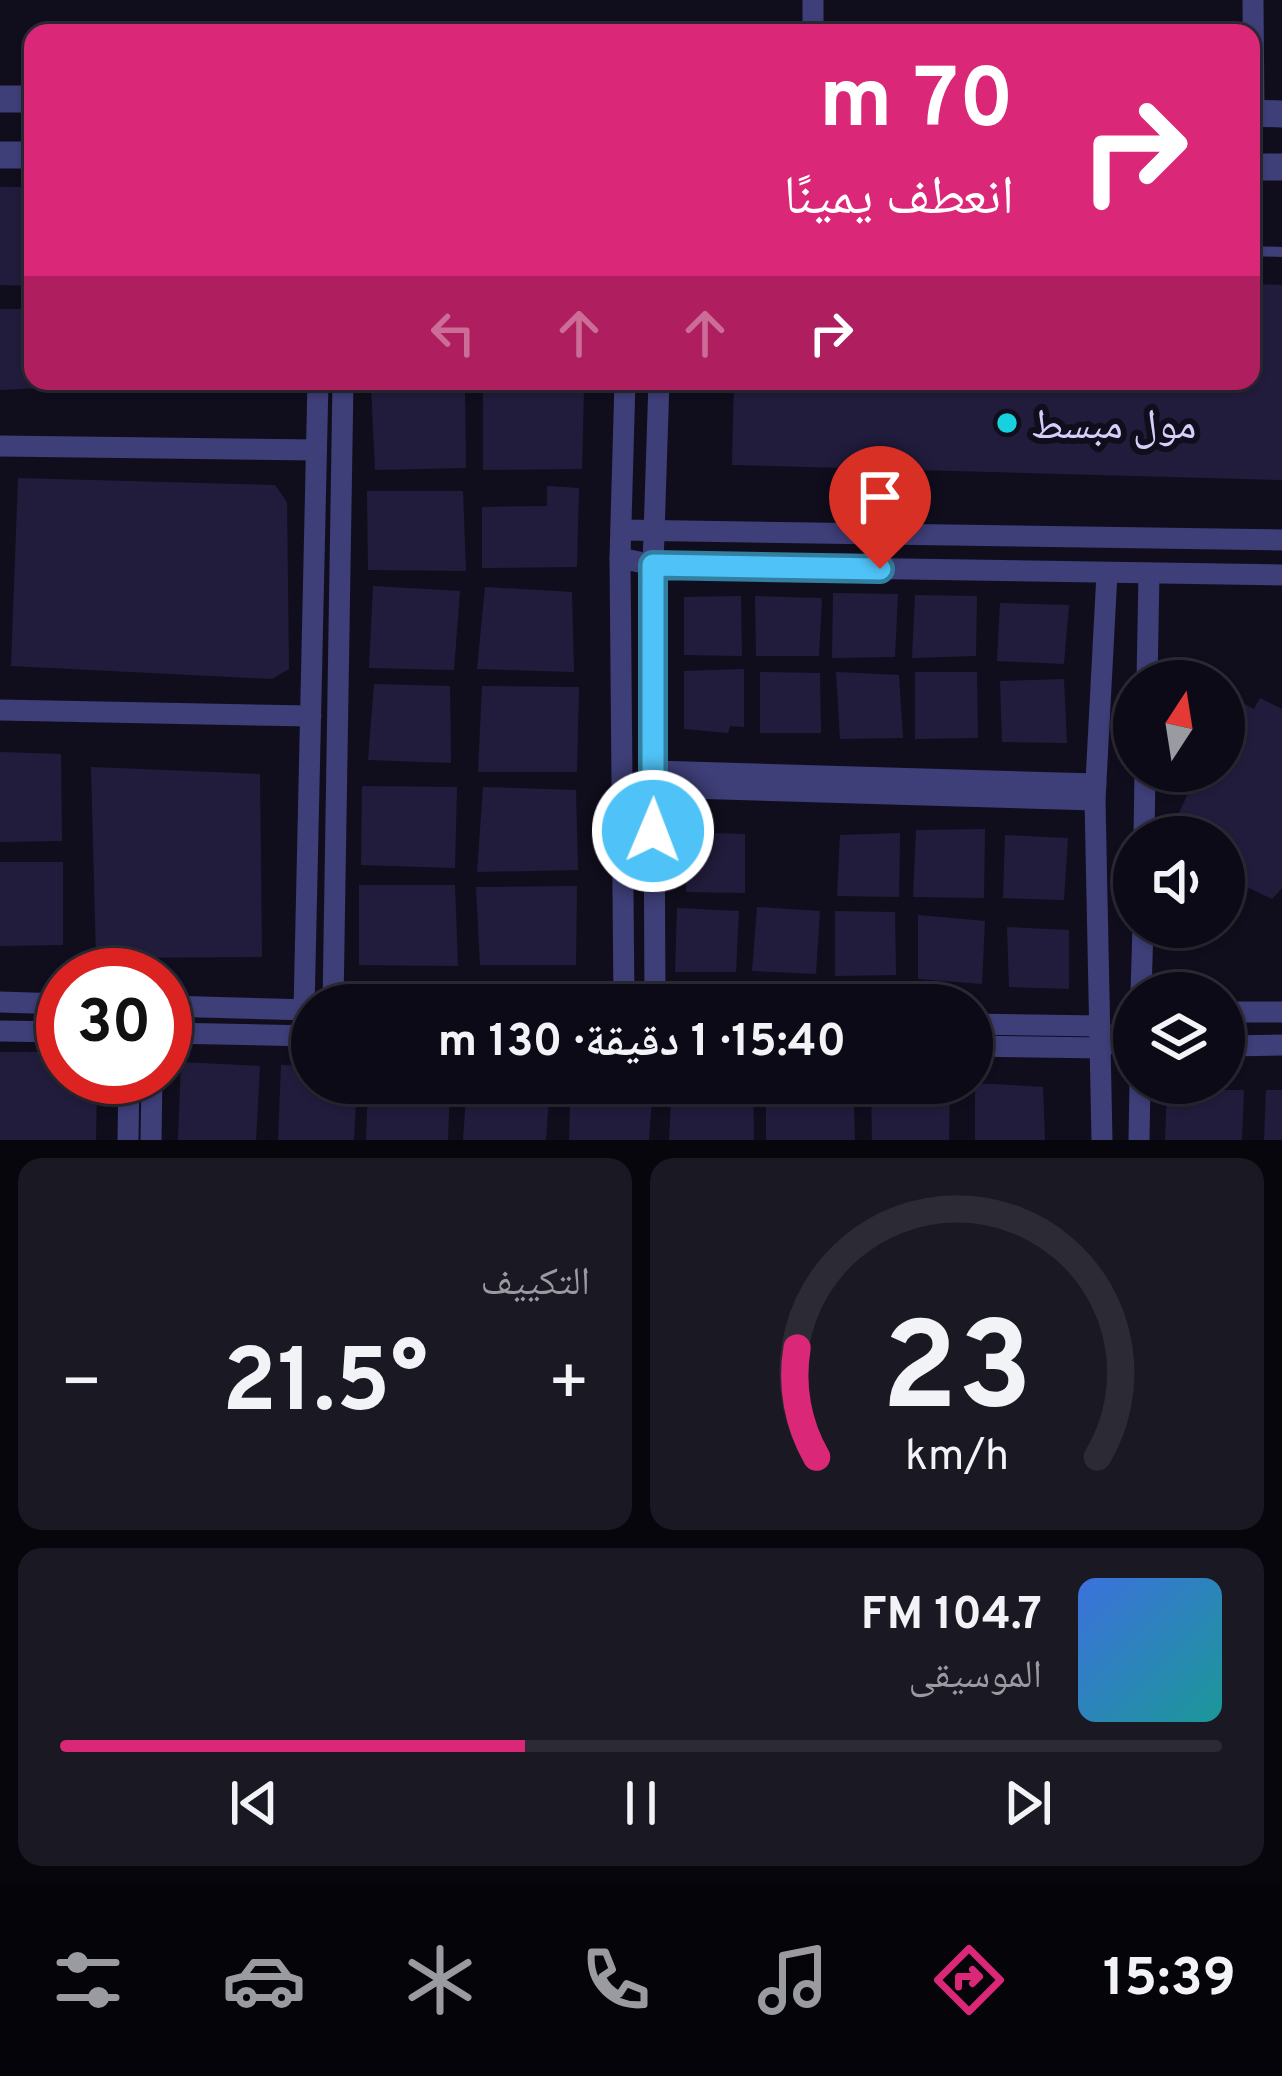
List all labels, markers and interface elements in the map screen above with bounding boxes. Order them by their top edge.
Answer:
text: 70 m [819,51,1014,157]
icon: right [1056,72,1212,228]
text: انعطف يمينًا [783,165,1014,234]
icon: left [420,300,486,366]
icon: ahead [546,300,612,366]
icon: ahead [672,300,738,366]
icon: right [798,300,864,366]
place label: مول مبسط [1031,401,1196,454]
marker: مول مبسط [994,410,1020,436]
pin [829,446,931,569]
icon: arrive [847,464,913,530]
north arrow [1113,660,1245,792]
map controls [1113,660,1245,1104]
position arrow [590,768,716,894]
button: sound [1113,816,1245,948]
speed limit sign: 30 [36,948,192,1104]
button: layers [1113,972,1245,1104]
text: 15:40 · 1 دقيقة · 130 m [438,1015,846,1072]
text: التكييف [481,1260,590,1309]
text: 23 [881,1296,1033,1454]
text: 21.5° [222,1330,428,1443]
text: − [60,1345,103,1428]
text: + [547,1345,590,1428]
text: km/h [905,1431,1009,1485]
text: 104.7 FM [861,1588,1042,1645]
text: الموسيقى [909,1653,1042,1702]
icon: previous [221,1770,287,1836]
icon: pause [608,1770,674,1836]
icon: next [995,1770,1061,1836]
icon: filters [46,1938,130,2022]
icon: car [222,1938,306,2022]
icon: climate [398,1938,482,2022]
icon: phone [574,1938,658,2022]
icon: music [751,1938,835,2022]
icon: directions [927,1938,1011,2022]
text: 15:39 [1103,1946,1236,2015]

